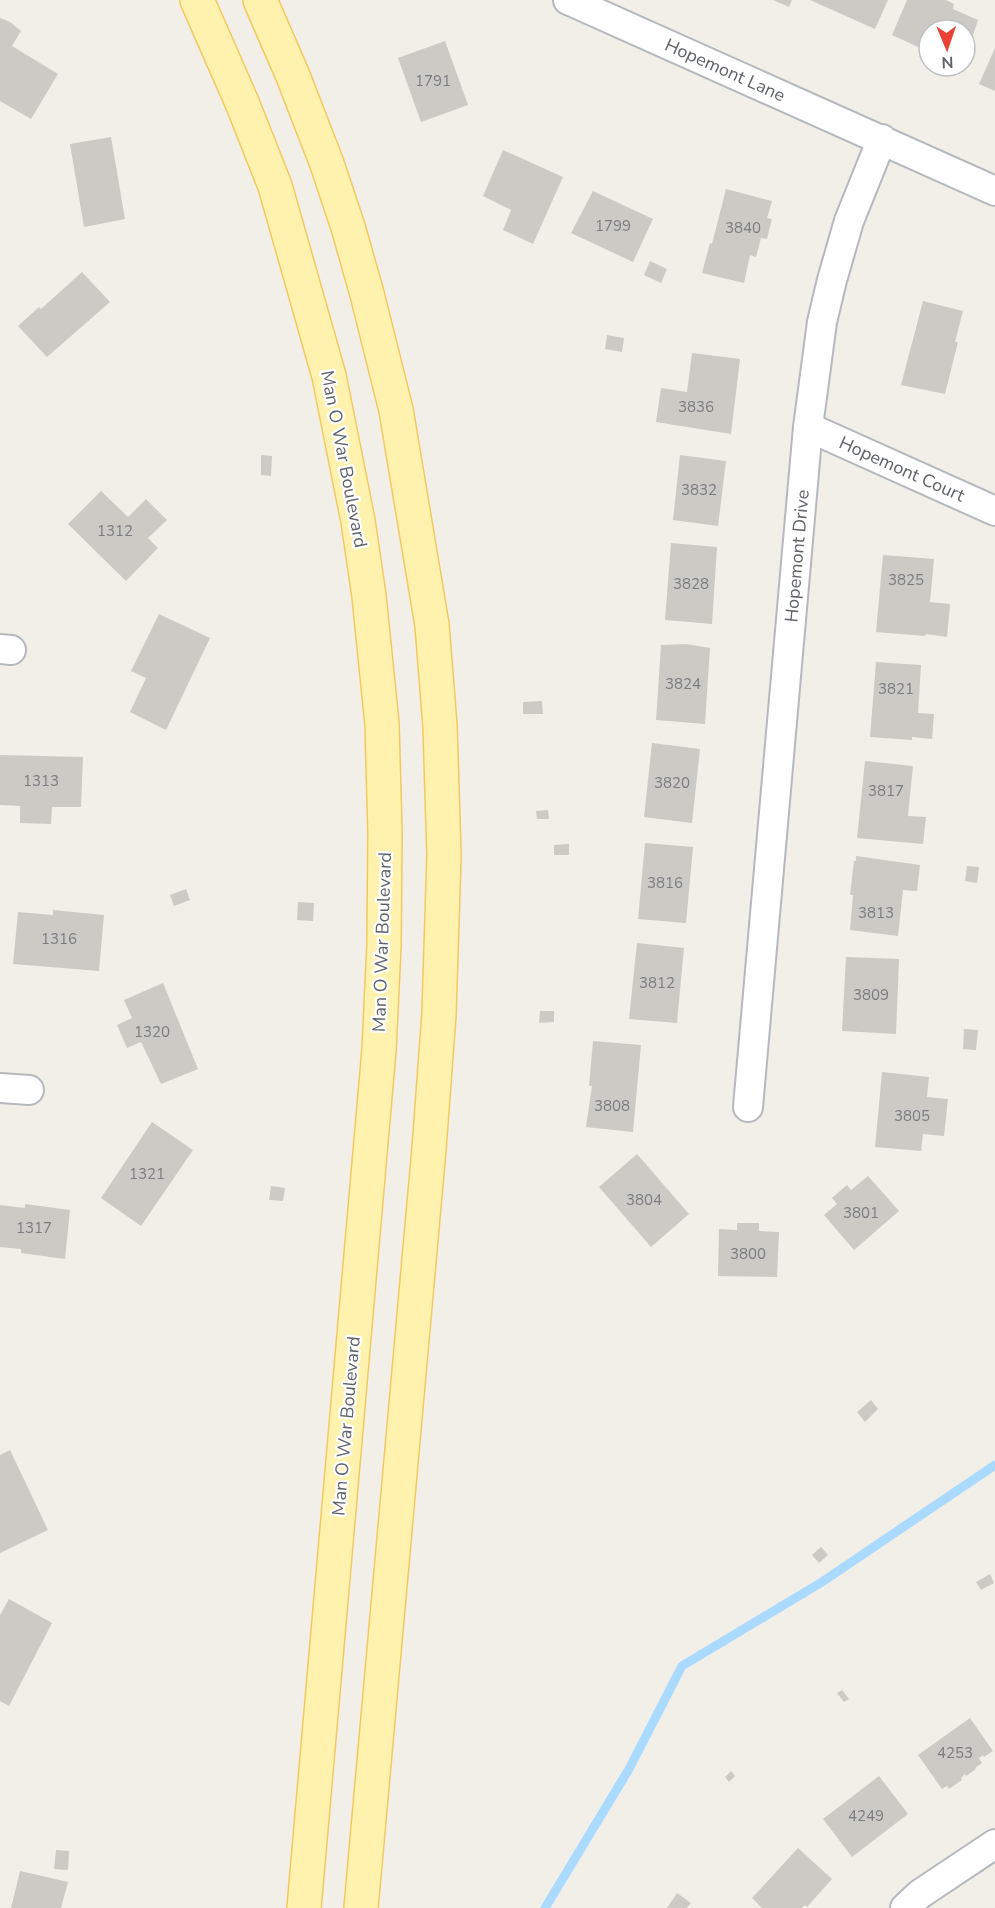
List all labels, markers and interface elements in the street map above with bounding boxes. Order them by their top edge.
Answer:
north arrow [917,18,977,78]
street label: Hopemont Lane [661,33,789,107]
text: N [941,51,954,73]
house number: 1791 [415,71,451,91]
house number: 1799 [595,216,631,236]
house number: 3840 [725,218,761,238]
street label: Man O War Boulevard [315,368,373,550]
house number: 3836 [678,397,714,417]
street label: Hopemont Court [835,431,969,508]
house number: 3832 [681,480,717,500]
street label: Hopemont Drive [779,489,815,623]
house number: 1312 [97,521,133,541]
house number: 3825 [888,570,924,590]
house number: 3828 [673,574,709,594]
house number: 3824 [665,674,701,694]
house number: 3821 [878,679,914,699]
house number: 1313 [23,771,59,791]
house number: 3820 [654,773,690,793]
house number: 3817 [868,781,904,801]
street label: Man O War Boulevard [367,852,397,1032]
house number: 3816 [647,873,683,893]
house number: 3813 [858,903,894,923]
house number: 1316 [41,929,77,949]
house number: 3812 [639,973,675,993]
house number: 3809 [853,985,889,1005]
house number: 1320 [134,1022,170,1042]
house number: 3808 [594,1096,630,1116]
house number: 3805 [894,1106,930,1126]
house number: 1321 [129,1164,165,1184]
house number: 3804 [626,1190,662,1210]
house number: 3801 [843,1203,879,1223]
house number: 1317 [16,1218,52,1238]
house number: 3800 [730,1244,766,1264]
street label: Man O War Boulevard [326,1335,366,1517]
house number: 4253 [937,1743,973,1763]
house number: 4249 [848,1806,884,1826]

